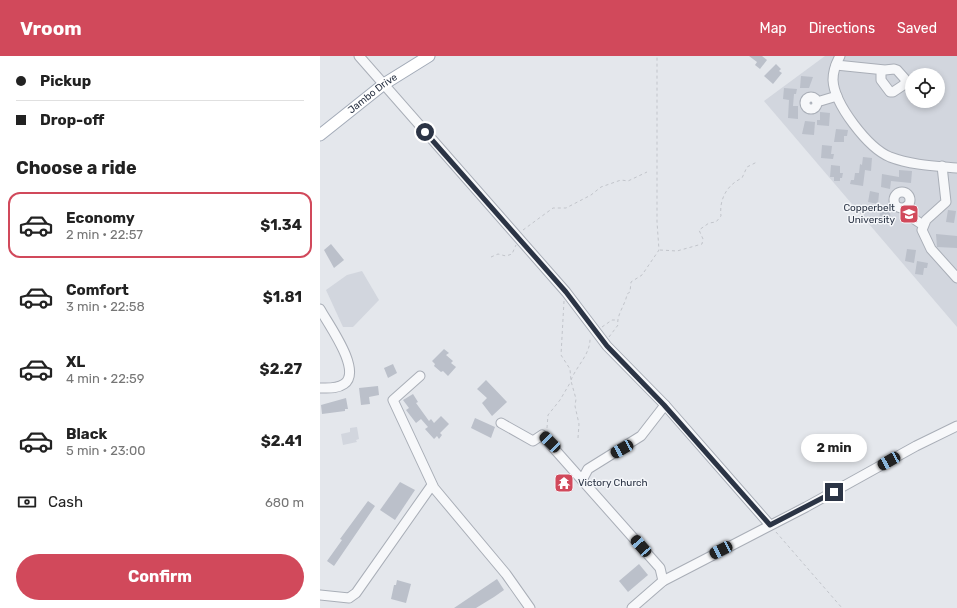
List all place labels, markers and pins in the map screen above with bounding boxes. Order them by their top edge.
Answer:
place label: Copperbelt University [843,202,895,226]
school or university icon: Copperbelt University [898,203,920,225]
temple icon: Victory Church [553,472,575,494]
place label: Victory Church [578,477,648,489]

